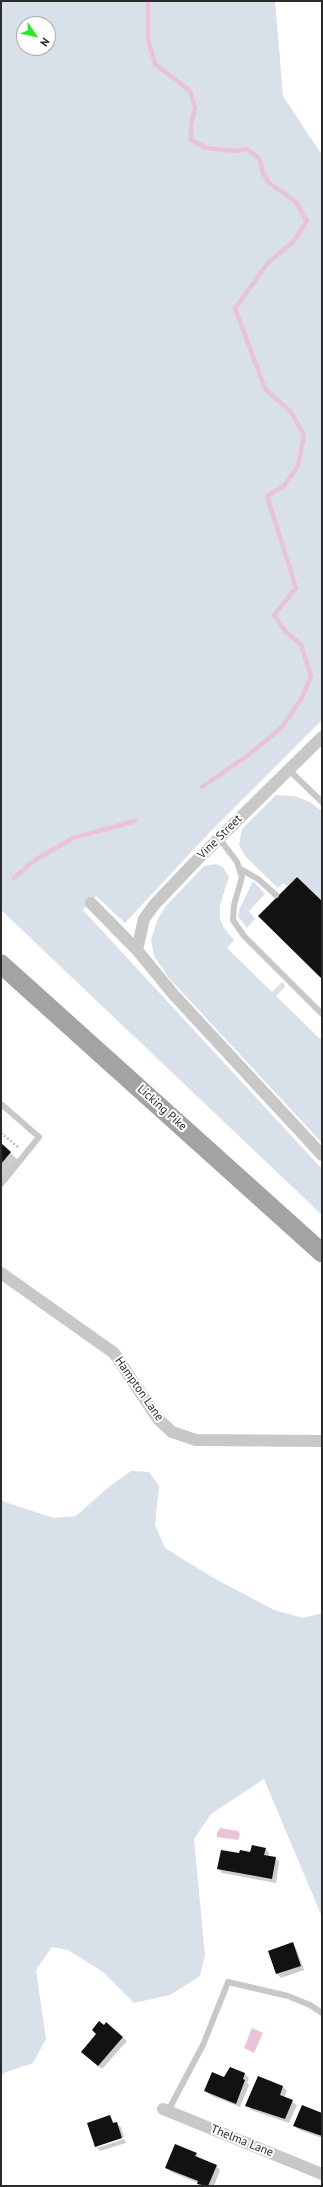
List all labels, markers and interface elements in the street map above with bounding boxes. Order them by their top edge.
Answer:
north arrow [16,16,56,56]
text: N [37,35,53,49]
street label: Vine Street [195,812,245,862]
street label: Licking Pike [134,1082,190,1134]
street label: Hampton Lane [112,1354,166,1424]
street label: Thelma Lane [209,2122,275,2160]

